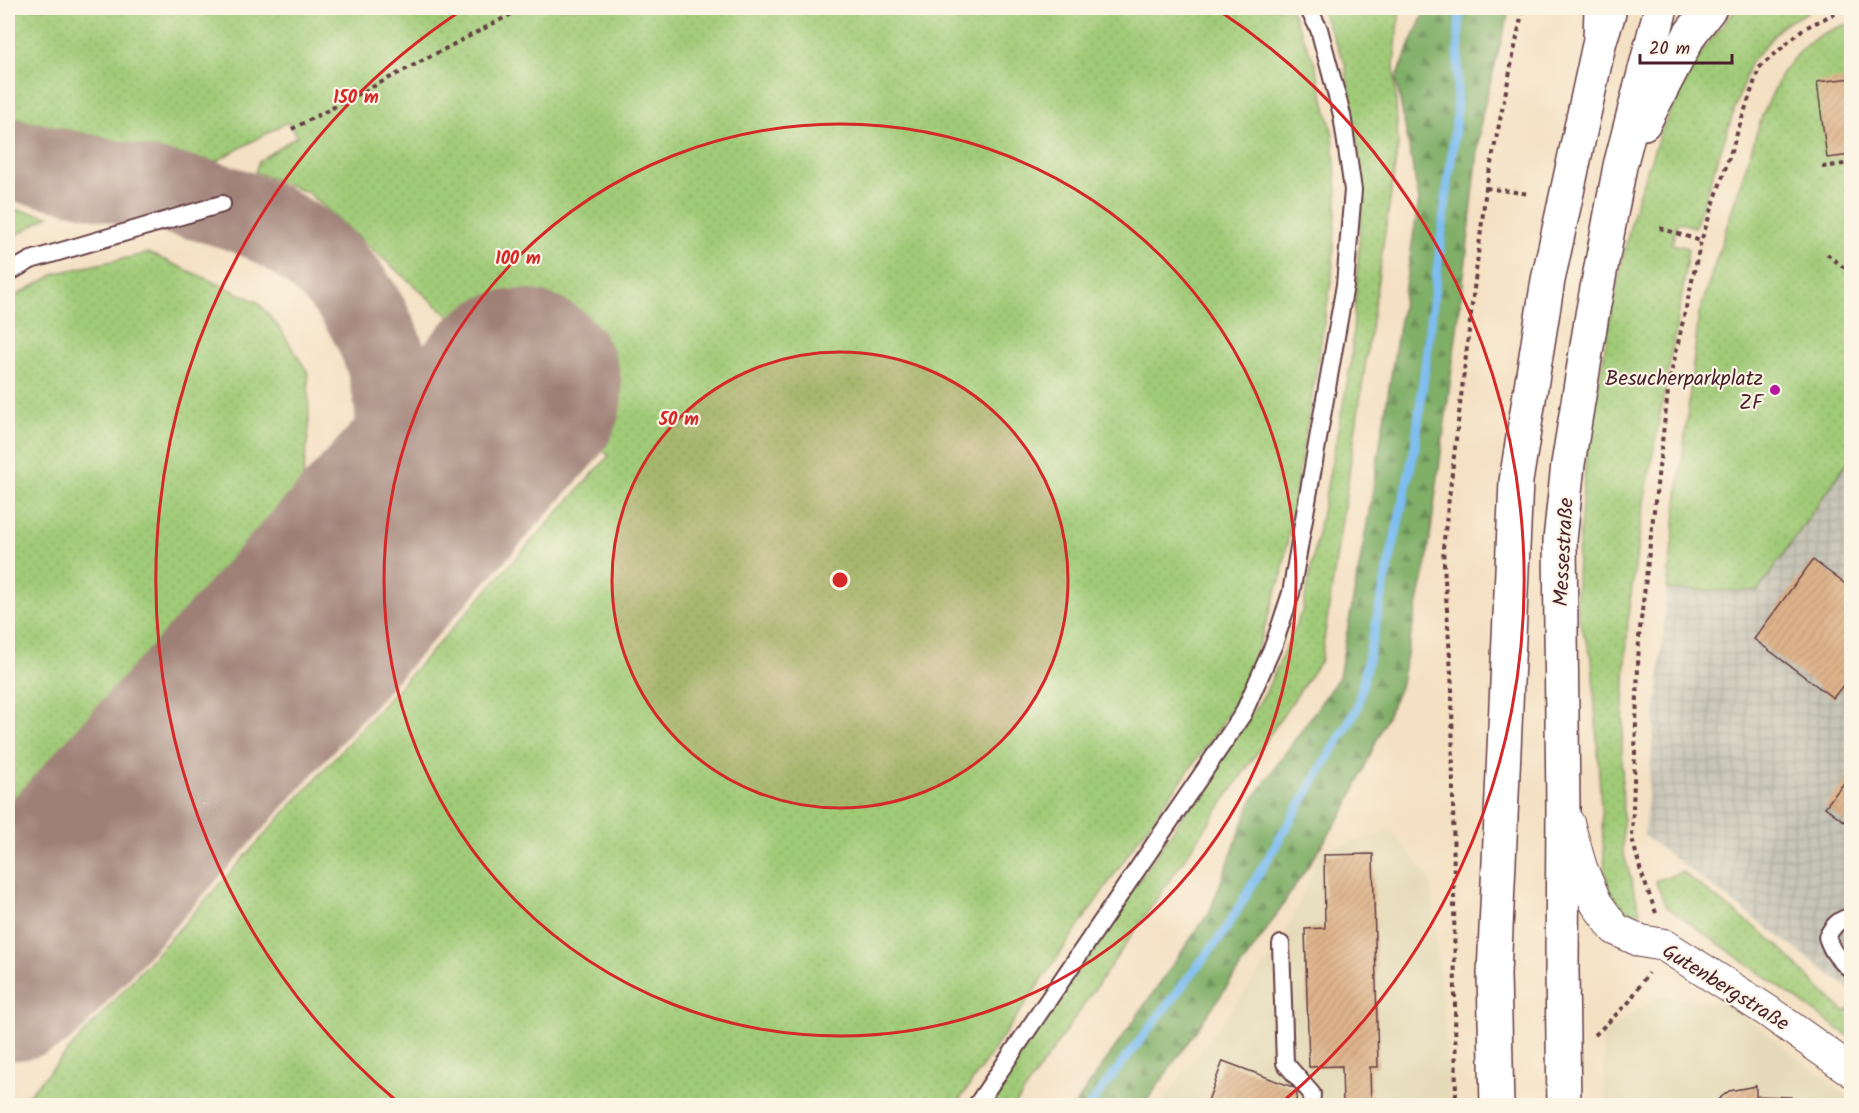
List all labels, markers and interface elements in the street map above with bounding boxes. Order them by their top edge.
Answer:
scale bar [1640,27,1732,65]
text: 20 m [1649,35,1690,64]
text: 150 m [333,84,379,113]
text: 100 m [495,245,541,274]
place label: Besucherparkplatz ZF [1605,363,1765,420]
marker: Besucherparkplatz ZF [1768,383,1782,397]
text: 50 m [658,406,699,435]
street label: Messestraße [1545,496,1584,607]
centre of rings [830,570,850,590]
street label: Gutenbergstraße [1655,936,1796,1041]

